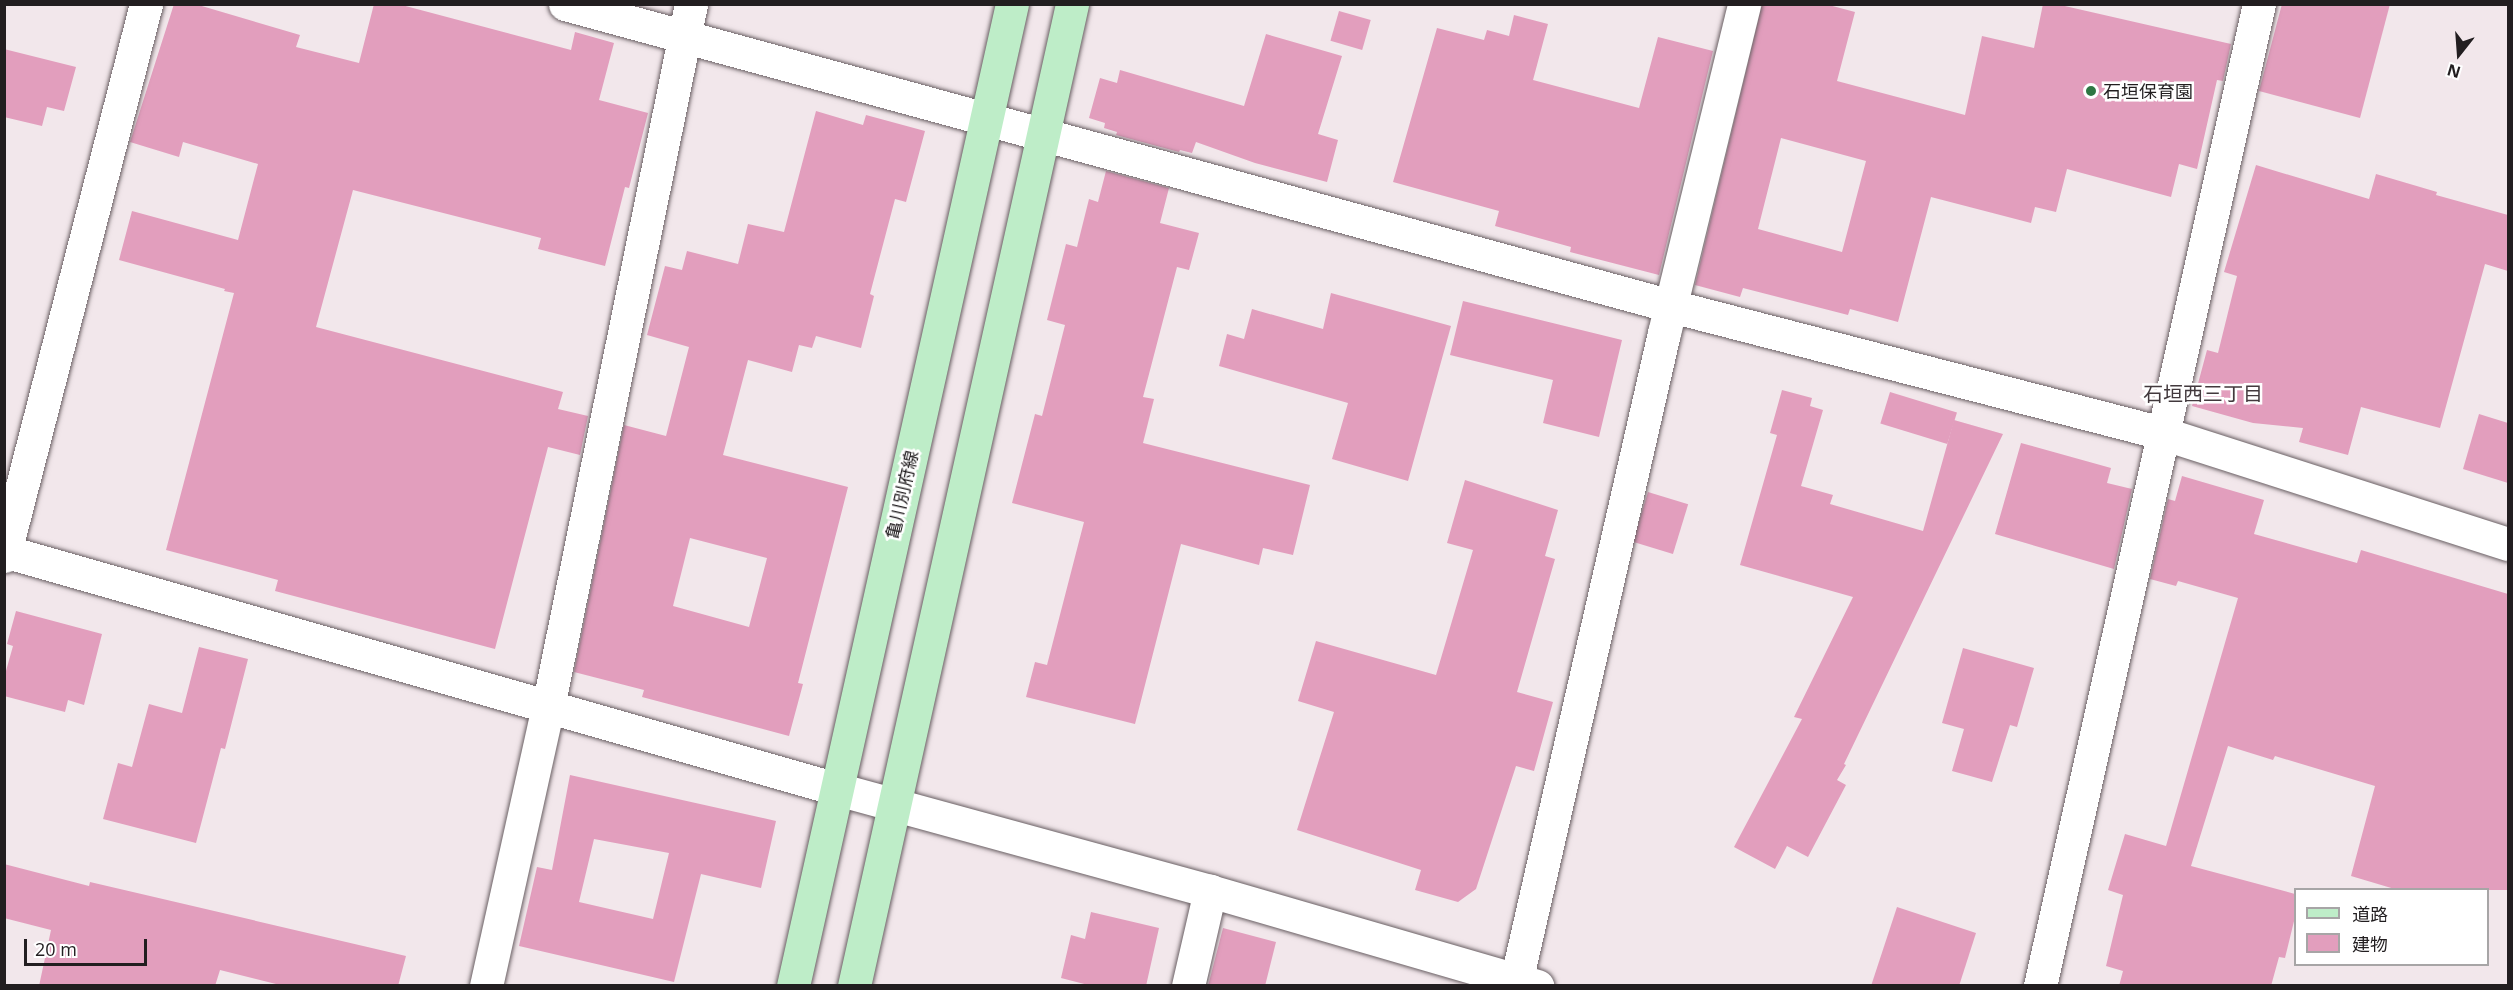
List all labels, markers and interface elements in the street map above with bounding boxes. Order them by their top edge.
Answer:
north arrow [2429,24,2489,84]
text: N [2444,59,2463,84]
place label: 石垣保育園 [2103,80,2193,102]
marker: 石垣保育園 [2084,84,2098,98]
district label: 石垣西三丁目 [2143,381,2263,405]
street label: 亀川別府線 [881,449,923,541]
legend [2294,888,2489,966]
text: 道路 [2352,902,2388,926]
scale bar [27,927,150,965]
text: 建物 [2352,932,2388,956]
text: 20 m [35,937,77,961]

